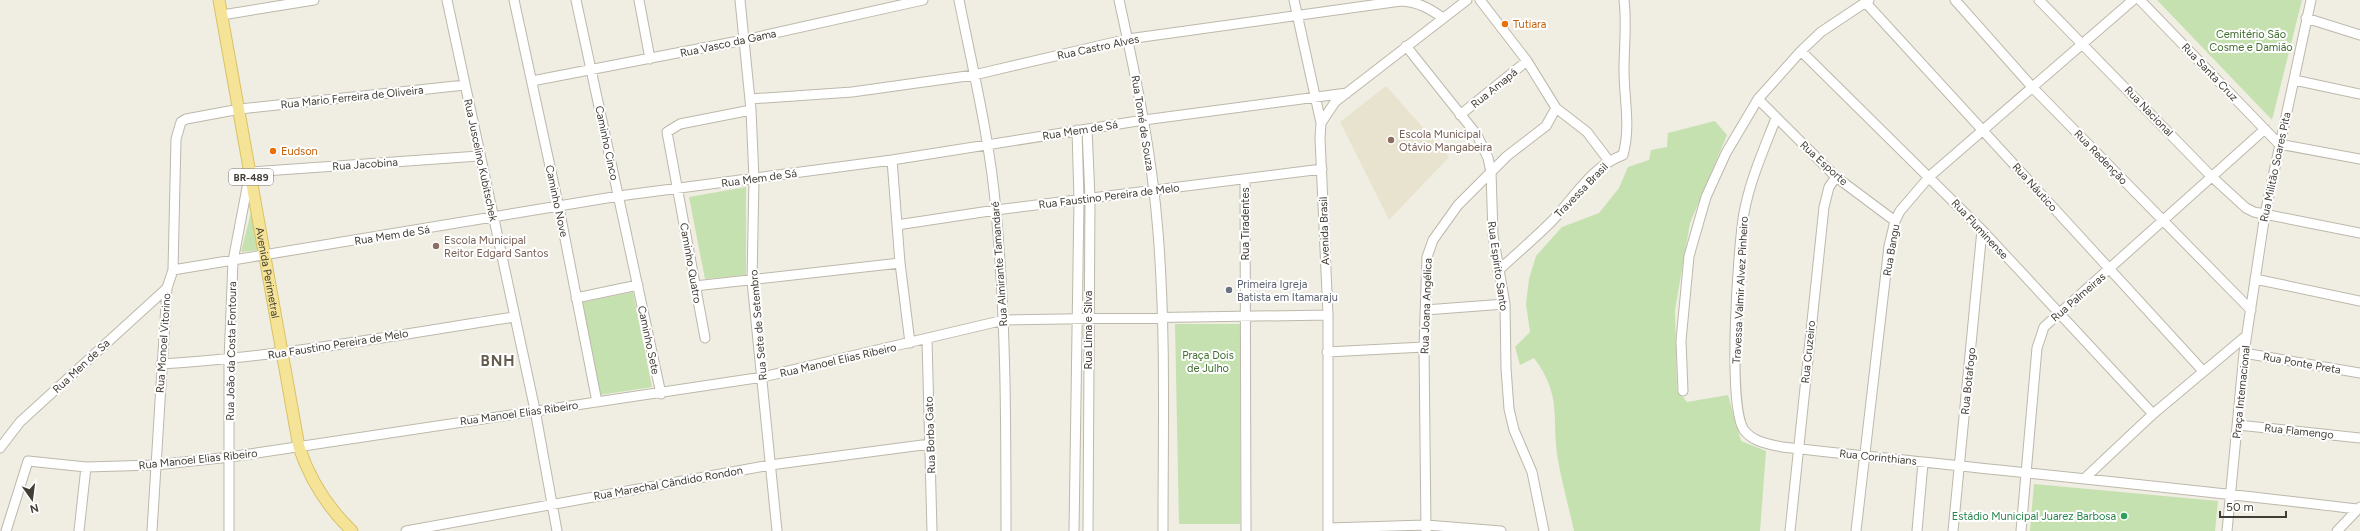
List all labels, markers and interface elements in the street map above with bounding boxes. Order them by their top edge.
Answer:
place label: Tutiara [1513,18,1546,31]
marker: Tutiara [1500,19,1510,29]
street label: Rua Vasco da Gama [679,27,777,60]
park label: Cemitério São Cosme e Damião [2209,28,2293,54]
street label: Rua Castro Alves [1056,32,1140,63]
street label: Rua Santa Cruz [2179,41,2241,104]
street label: Rua Amapá [1469,66,1520,111]
street label: Rua Tomé de Souza [1129,74,1156,172]
street label: Rua Mario Ferreira de Oliveira [280,84,424,111]
street label: Rua Nacional [2122,84,2176,139]
street label: Rua Juscelino Kubitschek [461,98,500,223]
street label: Caminho Cinco [592,105,621,182]
street label: Rua Militão Soares Pita [2257,111,2293,223]
street label: Rua Mem de Sá [1041,118,1119,143]
street label: Rua Redenção [2071,127,2130,187]
place label: Escola Municipal Otávio Mangabeira [1399,128,1492,154]
marker: Escola Municipal Otávio Mangabeira [1386,135,1396,145]
street label: Rua Esporte [1797,139,1850,188]
place label: Eudson [281,145,318,158]
marker: Eudson [268,146,278,156]
street label: Rua Jacobina [332,156,398,173]
street label: Travessa Brasil [1552,160,1611,220]
street label: Rua Náutico [2010,160,2060,214]
street label: Caminho Nove [543,164,570,238]
street label: Rua Mem de Sá [720,167,798,190]
road number: BR-489 [229,169,273,185]
street label: Rua Faustino Pereira de Melo [1038,181,1180,212]
street label: Rua Tiradentes [1239,187,1252,261]
street label: Avenida Brasil [1317,197,1332,265]
street label: Rua Fluminense [1949,197,2011,262]
street label: Rua Almirante Tamandaré [989,201,1010,327]
street label: Travessa Valmir Alvez Pinheiro [1730,216,1751,364]
street label: Rua Espírito Santo [1485,220,1510,312]
street label: Caminho Quatro [677,222,704,304]
street label: Rua Mem de Sá [353,223,431,248]
street label: Rua Bangu [1881,223,1902,277]
street label: Avenida Perimetral [253,226,282,319]
place label: Escola Municipal Reitor Edgard Santos [444,234,548,260]
marker: Escola Municipal Reitor Edgard Santos [431,241,441,251]
street label: Rua Joana Angélica [1418,258,1435,354]
street label: Rua Sete de Setembro [747,269,770,381]
street label: Rua Palmeiras [2048,270,2108,325]
place label: Primeira Igreja Batista em Itamaraju [1237,278,1338,304]
street label: Rua João da Costa Fontoura [224,281,239,421]
marker: Primeira Igreja Batista em Itamaraju [1224,285,1234,295]
street label: Rua Lima e Silva [1082,291,1095,369]
street label: Rua Monoel Vitorino [154,293,173,393]
street label: Caminho Sete [635,305,662,376]
street label: Rua Cruzeiro [1799,320,1818,384]
street label: Rua Faustino Pereira de Melo [267,327,409,362]
street label: Rua Men de Sa [50,337,112,396]
street label: Rua Manoel Elias Ribeiro [778,341,898,380]
street label: Praça Internacional [2230,345,2253,439]
street label: Rua Botafogo [1959,347,1978,415]
park label: Praça Dois de Julho [1182,349,1234,375]
street label: Rua Ponte Preta [2262,350,2342,377]
district label: BNH [480,352,516,370]
street label: Rua Borba Gato [923,396,938,474]
street label: Rua Manoel Elias Ribeiro [459,399,579,428]
street label: Rua Flamengo [2264,421,2334,442]
street label: Rua Manoel Elias Ribeiro [138,447,258,472]
street label: Rua Corinthians [1839,447,1917,468]
street label: Rua Marechal Cândido Rondon [592,464,744,503]
north arrow [12,479,52,519]
scale bar [2220,493,2286,519]
text: 50 m [2226,500,2254,514]
text: N [29,501,40,516]
place label: Estádio Municipal Juarez Barbosa [1952,510,2116,523]
marker: Estádio Municipal Juarez Barbosa [2119,511,2129,521]

